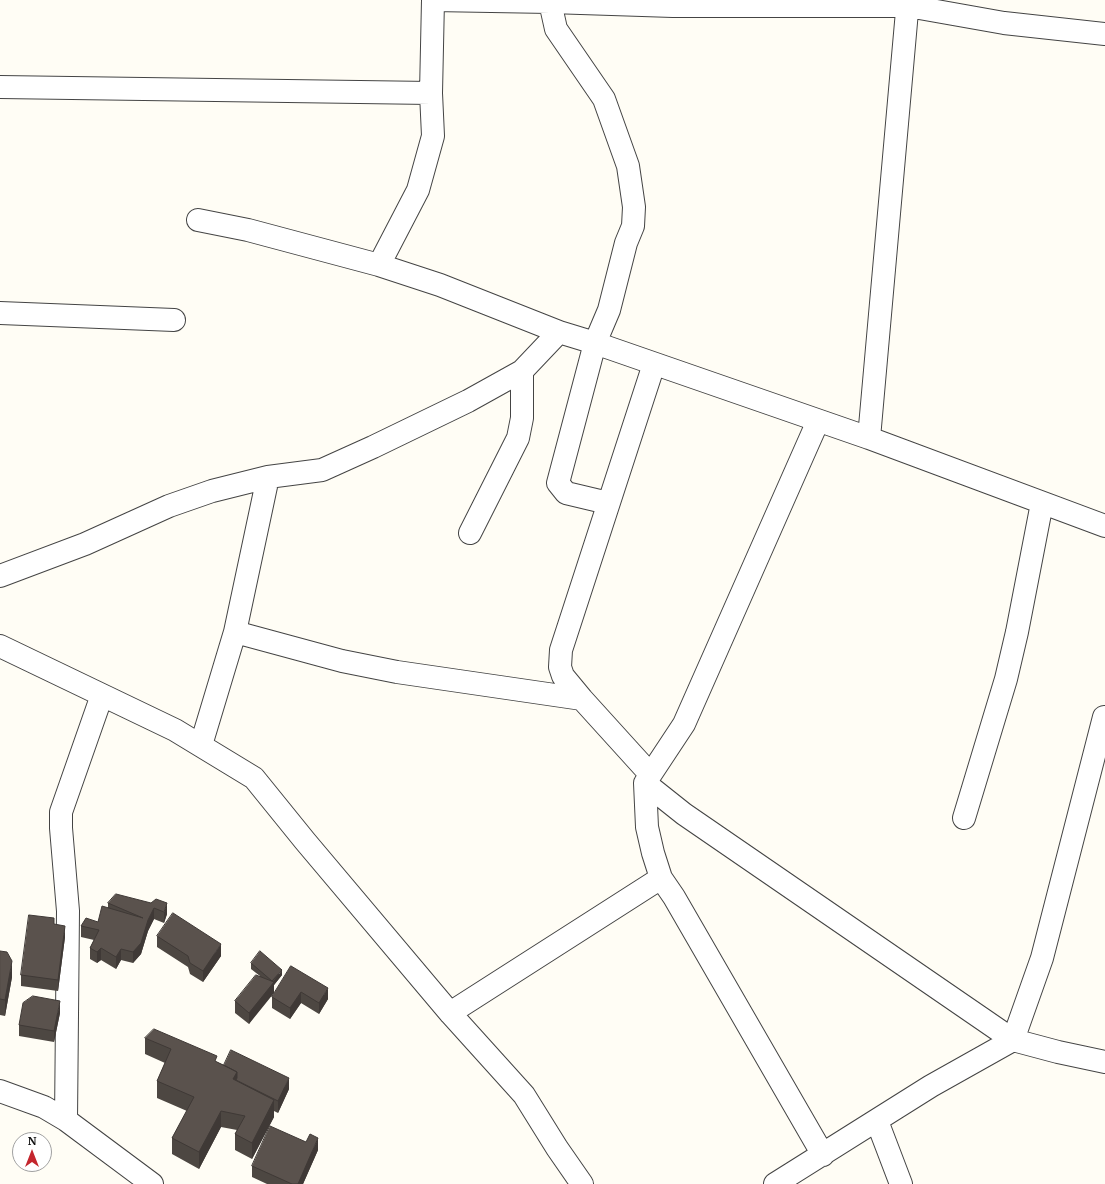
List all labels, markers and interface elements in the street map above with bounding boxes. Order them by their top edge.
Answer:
north arrow [12,1132,52,1172]
text: N [28,1134,36,1148]

